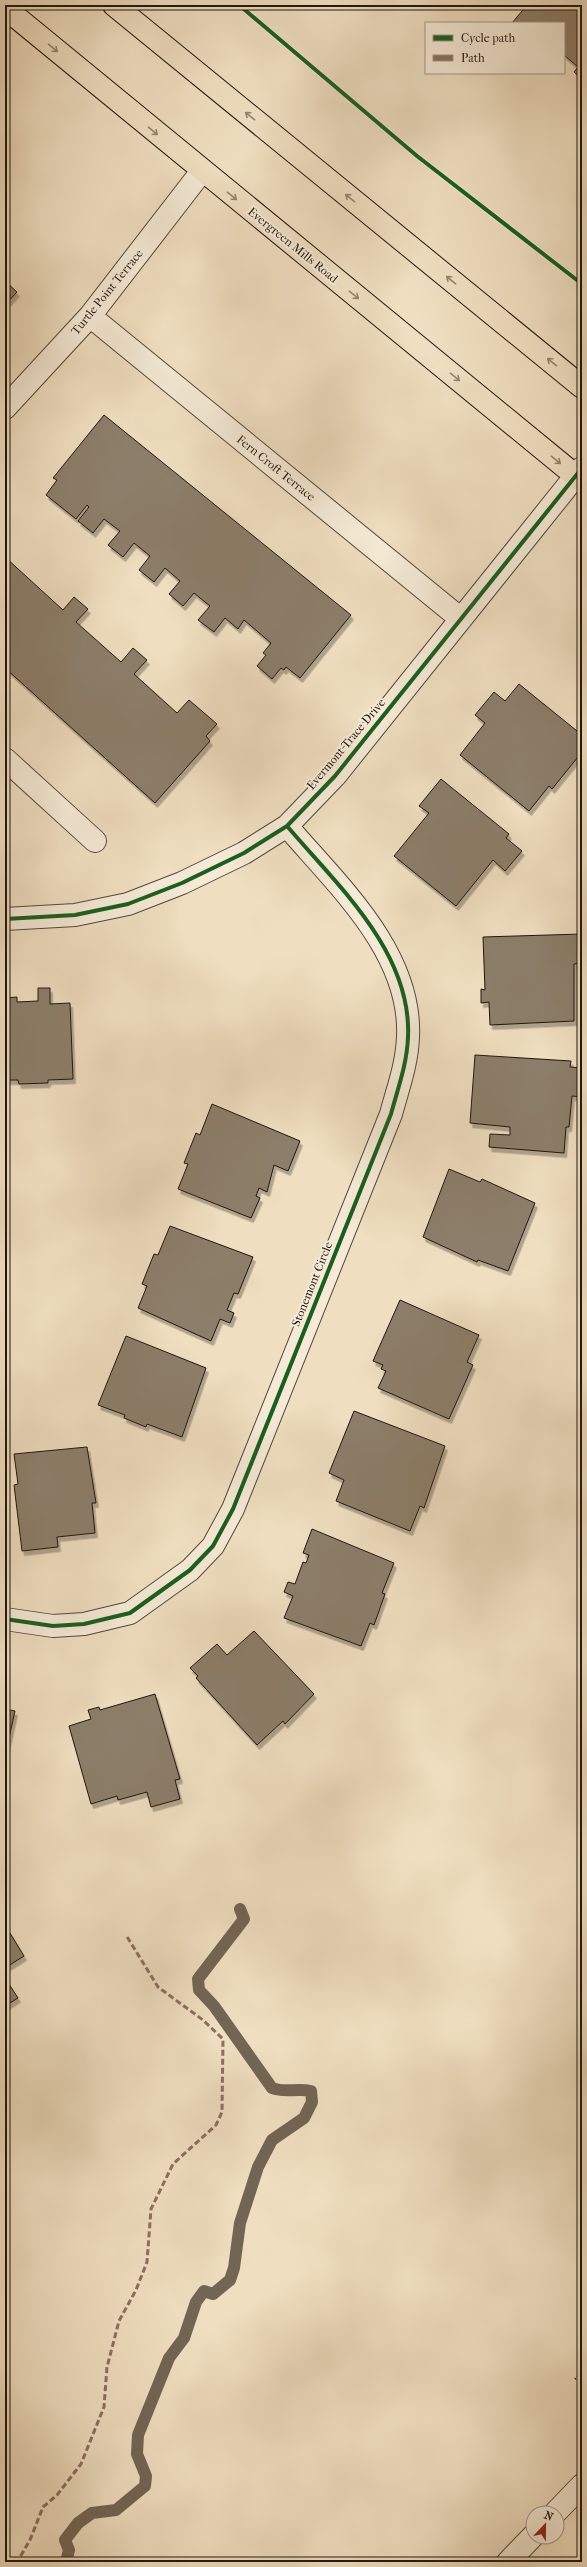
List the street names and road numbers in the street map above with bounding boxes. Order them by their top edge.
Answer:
street label: Evergreen Mills Road [245,204,341,286]
street label: Turtle Point Terrace [68,246,146,338]
street label: Fern Croft Terrace [234,432,318,504]
street label: Evermont Trace Drive [304,696,388,792]
street label: Stonemont Circle [289,1240,335,1328]

